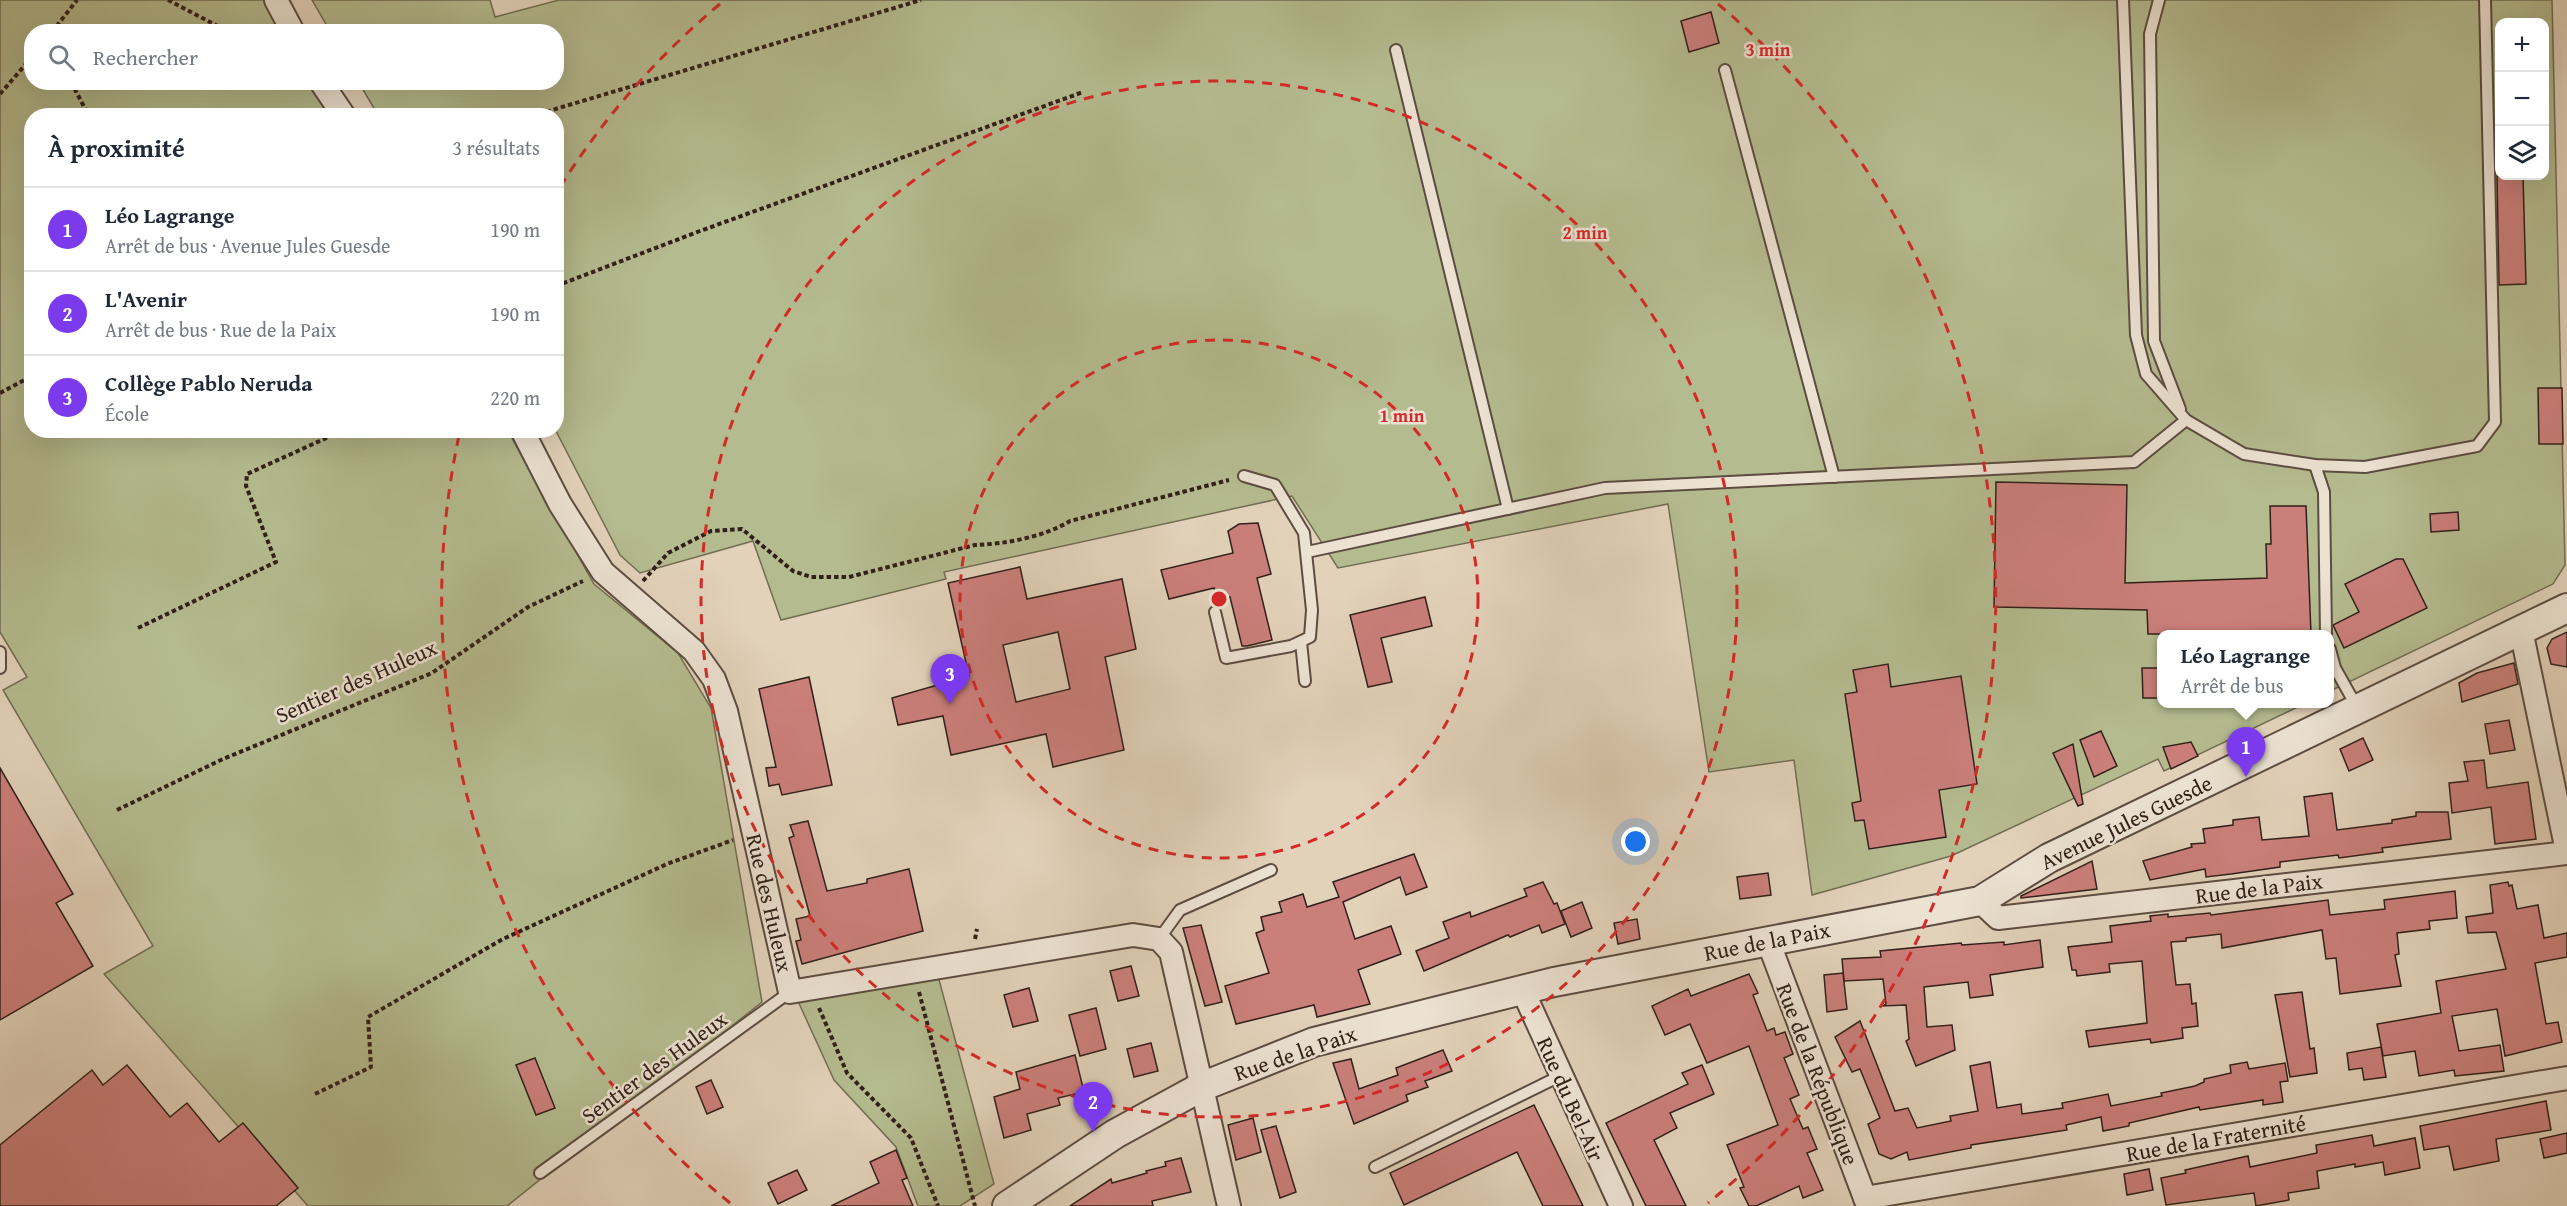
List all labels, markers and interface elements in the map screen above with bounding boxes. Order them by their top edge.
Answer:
map controls [2495,18,2549,180]
button: + [2495,18,2549,72]
search box [24,24,564,90]
text: 3 min [1746,36,1791,63]
icon: search [45,41,78,74]
text: Rechercher [93,41,198,73]
button: − [2495,72,2549,126]
button: layers [2495,126,2549,180]
text: À proximité [48,128,185,167]
text: 3 résultats [452,133,540,162]
text: Léo Lagrange [105,199,235,231]
text: 1 [62,215,73,244]
text: 190 m [490,215,540,244]
text: 2 min [1563,219,1608,246]
text: Arrêt de bus · Avenue Jules Guesde [105,231,390,260]
text: L'Avenir [105,283,187,315]
text: 2 [62,299,73,328]
text: 190 m [490,299,540,328]
text: Arrêt de bus · Rue de la Paix [105,315,336,344]
text: Collège Pablo Neruda [105,367,312,399]
text: 3 [62,383,73,412]
text: 220 m [490,383,540,412]
text: École [105,399,149,428]
text: 1 min [1380,402,1425,429]
centre of rings [1209,589,1229,609]
popup [2157,630,2334,708]
street label: Sentier des Huleux [270,631,442,731]
text: Léo Lagrange [2181,639,2310,671]
pin: 3 [930,654,970,704]
text: Arrêt de bus [2181,671,2284,700]
pin: 1 [2226,728,2266,777]
street label: Avenue Jules Guesde [2035,767,2217,877]
your location [1621,827,1650,856]
street label: Rue des Huleux [738,830,802,976]
street label: Rue de la Paix [2194,864,2325,912]
street label: Rue de la Paix [1701,913,1833,969]
street label: Rue de la République [1769,978,1867,1170]
street label: Sentier des Huleux [574,1003,734,1131]
street label: Rue de la Paix [1229,1017,1361,1089]
street label: Rue du Bel-Air [1529,1032,1613,1166]
pin: 2 [1074,1082,1112,1132]
street label: Rue de la Fraternité [2124,1106,2308,1170]

